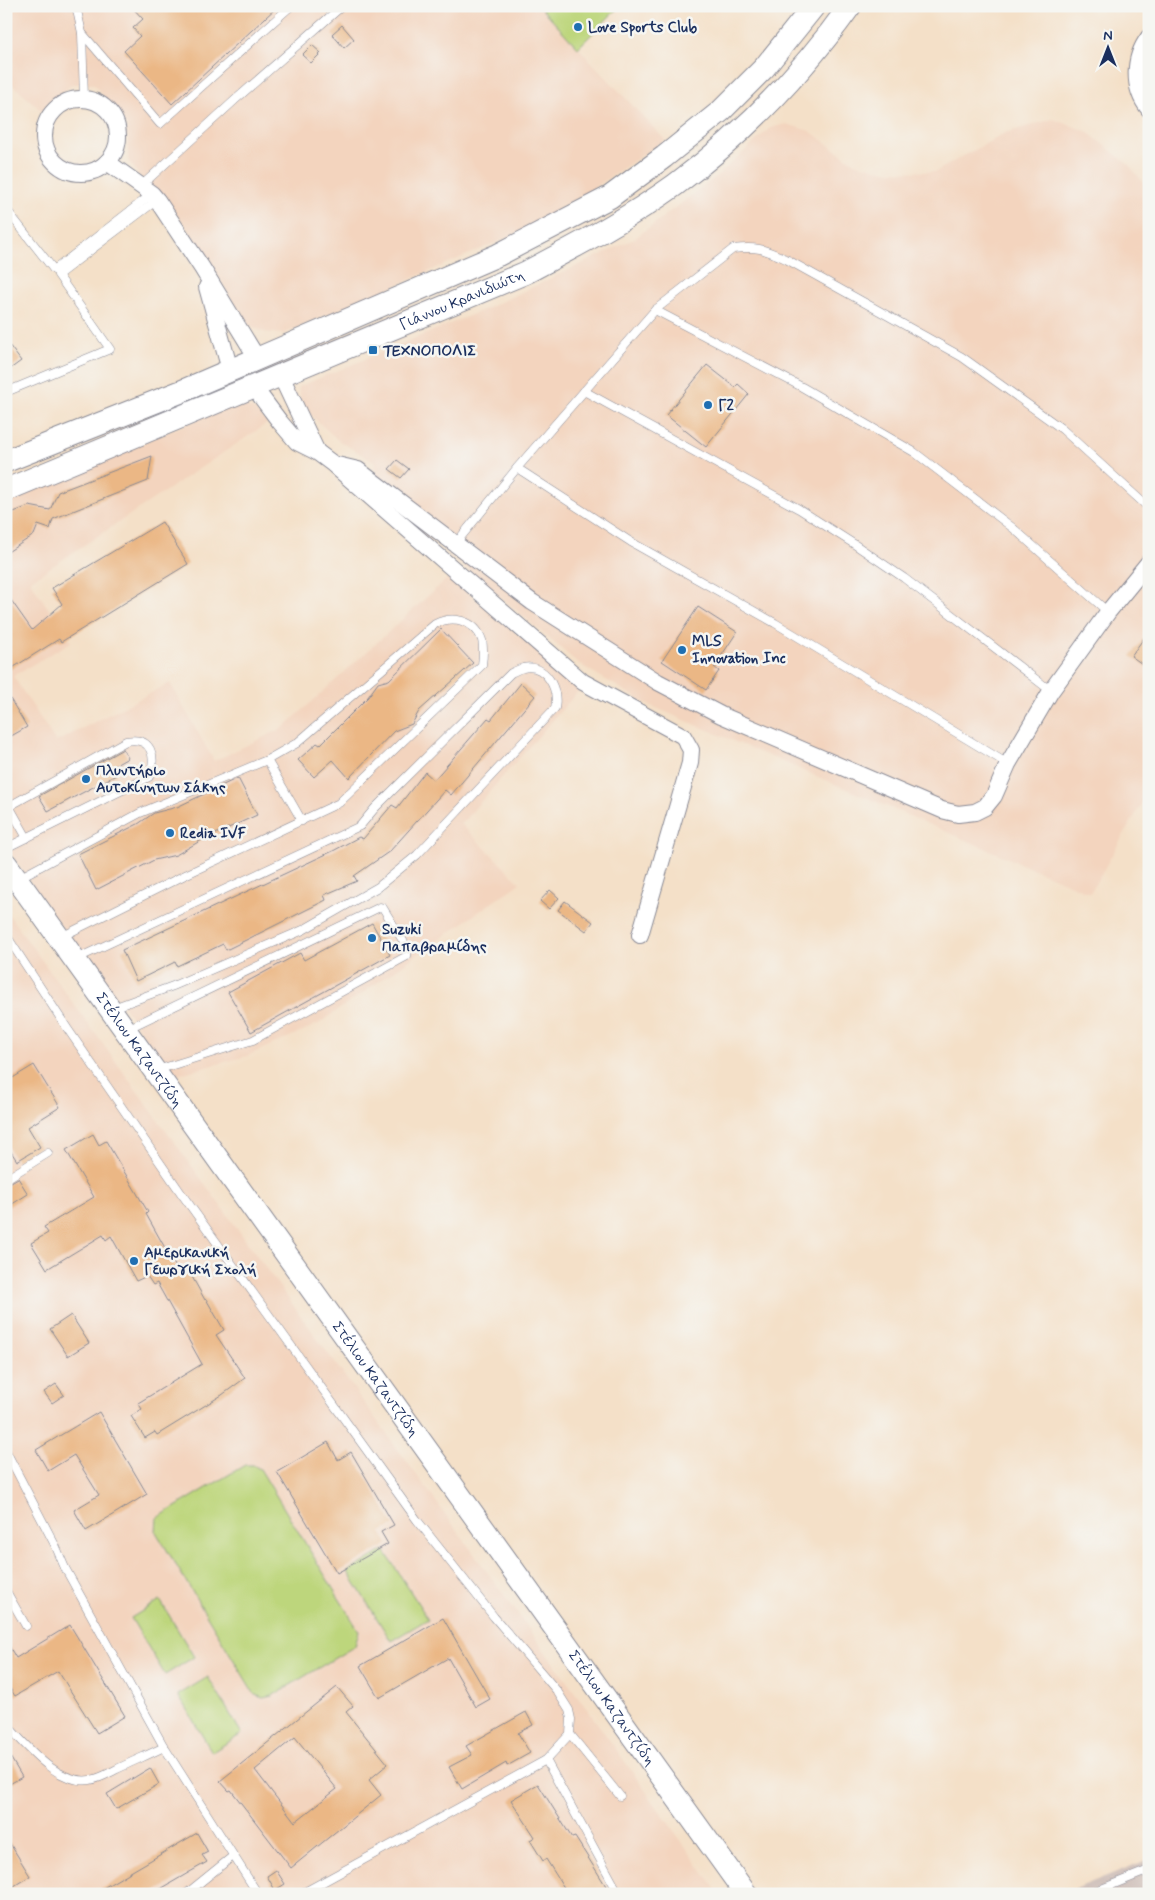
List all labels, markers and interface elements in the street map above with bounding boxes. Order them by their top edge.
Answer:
place label: Love Sports Club [588,18,697,38]
marker: Love Sports Club [572,21,584,33]
north arrow [1082,22,1132,72]
text: N [1103,27,1113,45]
street label: Γιάννου Κρανιδιώτη [397,265,528,335]
place label: ΤΕΧΝΟΠΟΛΙΣ [382,341,476,361]
marker: ΤΕΧΝΟΠΟΛΙΣ [367,344,379,356]
place label: Γ2 [718,396,734,416]
marker: Γ2 [702,399,714,411]
place label: MLS Innovation Inc [692,632,786,669]
marker: MLS Innovation Inc [676,644,688,656]
place label: Πλυντήριο Αυτοκίνητων Σάκης [96,761,226,798]
marker: Πλυντήριο Αυτοκίνητων Σάκης [80,773,92,785]
place label: Redia IVF [180,824,247,844]
marker: Redia IVF [164,827,176,839]
place label: Suzuki Παπαβραμίδης [382,920,487,957]
marker: Suzuki Παπαβραμίδης [366,932,378,944]
street label: Στέλιου Καζαντζίδη [91,989,187,1112]
place label: Αμερικανική Γεωργική Σχολή [144,1243,257,1280]
marker: Αμερικανική Γεωργική Σχολή [128,1255,140,1267]
street label: Στέλιου Καζαντζίδη [327,1318,424,1441]
street label: Στέλιου Καζαντζίδη [563,1647,660,1770]

